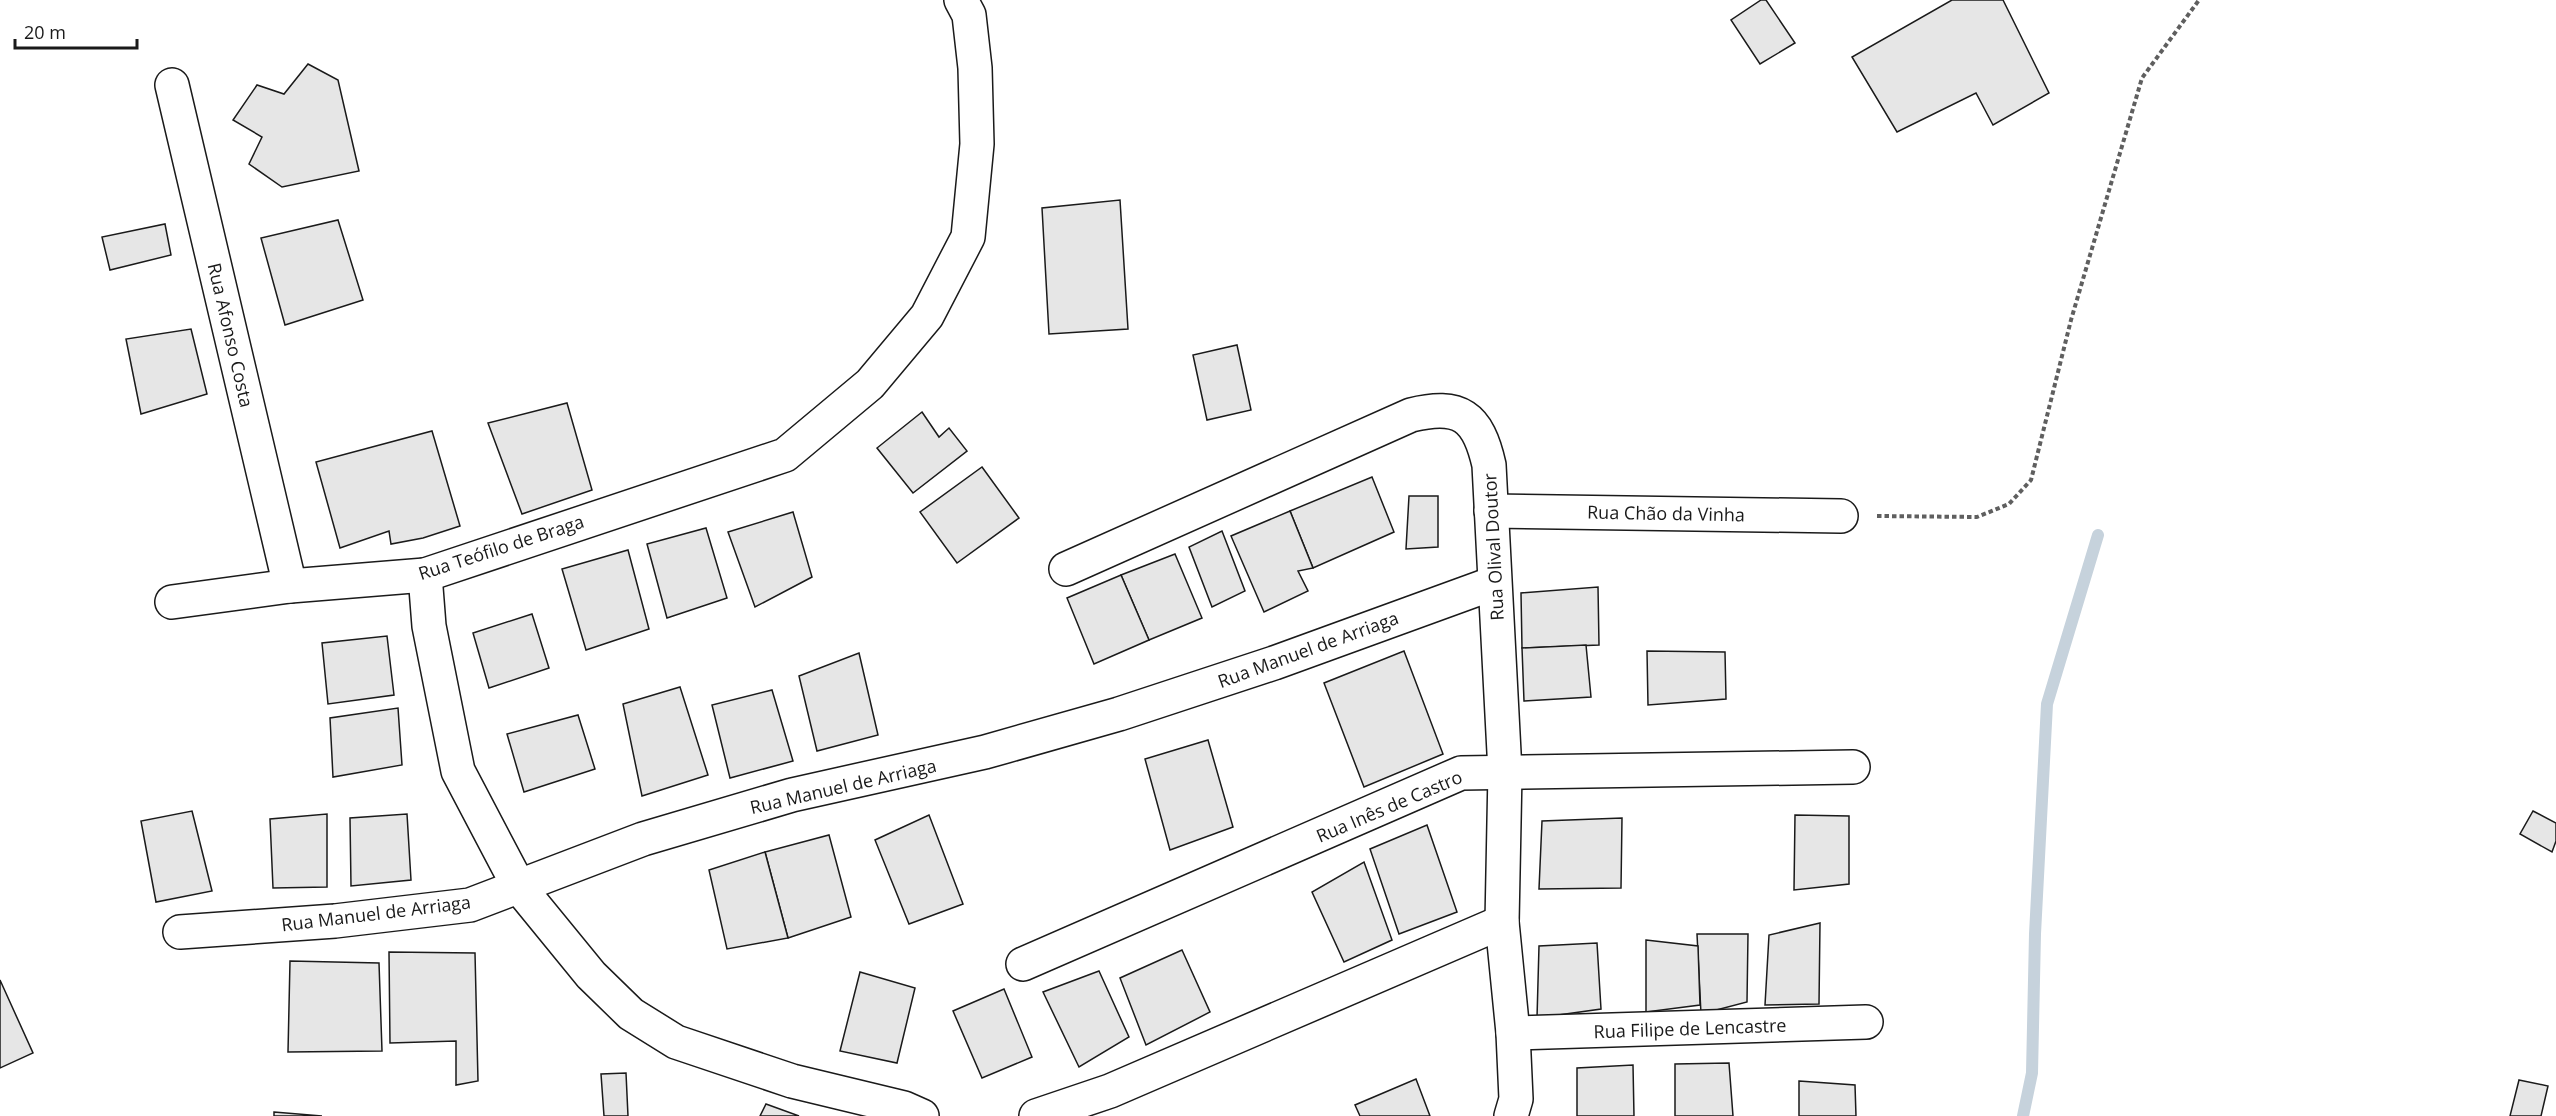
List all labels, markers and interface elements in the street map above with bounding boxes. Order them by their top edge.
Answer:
scale bar [15,12,136,50]
text: 20 m [24,20,66,44]
street label: Rua Afonso Costa [203,261,259,409]
street label: Rua Olival Doutor [1477,472,1509,621]
street label: Rua Chão da Vinha [1587,500,1745,526]
street label: Rua Teófilo de Braga [415,509,587,585]
street label: Rua Manuel de Arriaga [1214,605,1402,693]
street label: Rua Manuel de Arriaga [747,753,939,819]
street label: Rua Inês de Castro [1312,764,1466,848]
street label: Rua Manuel de Arriaga [280,889,472,937]
street label: Rua Filipe de Lencastre [1593,1013,1787,1043]

